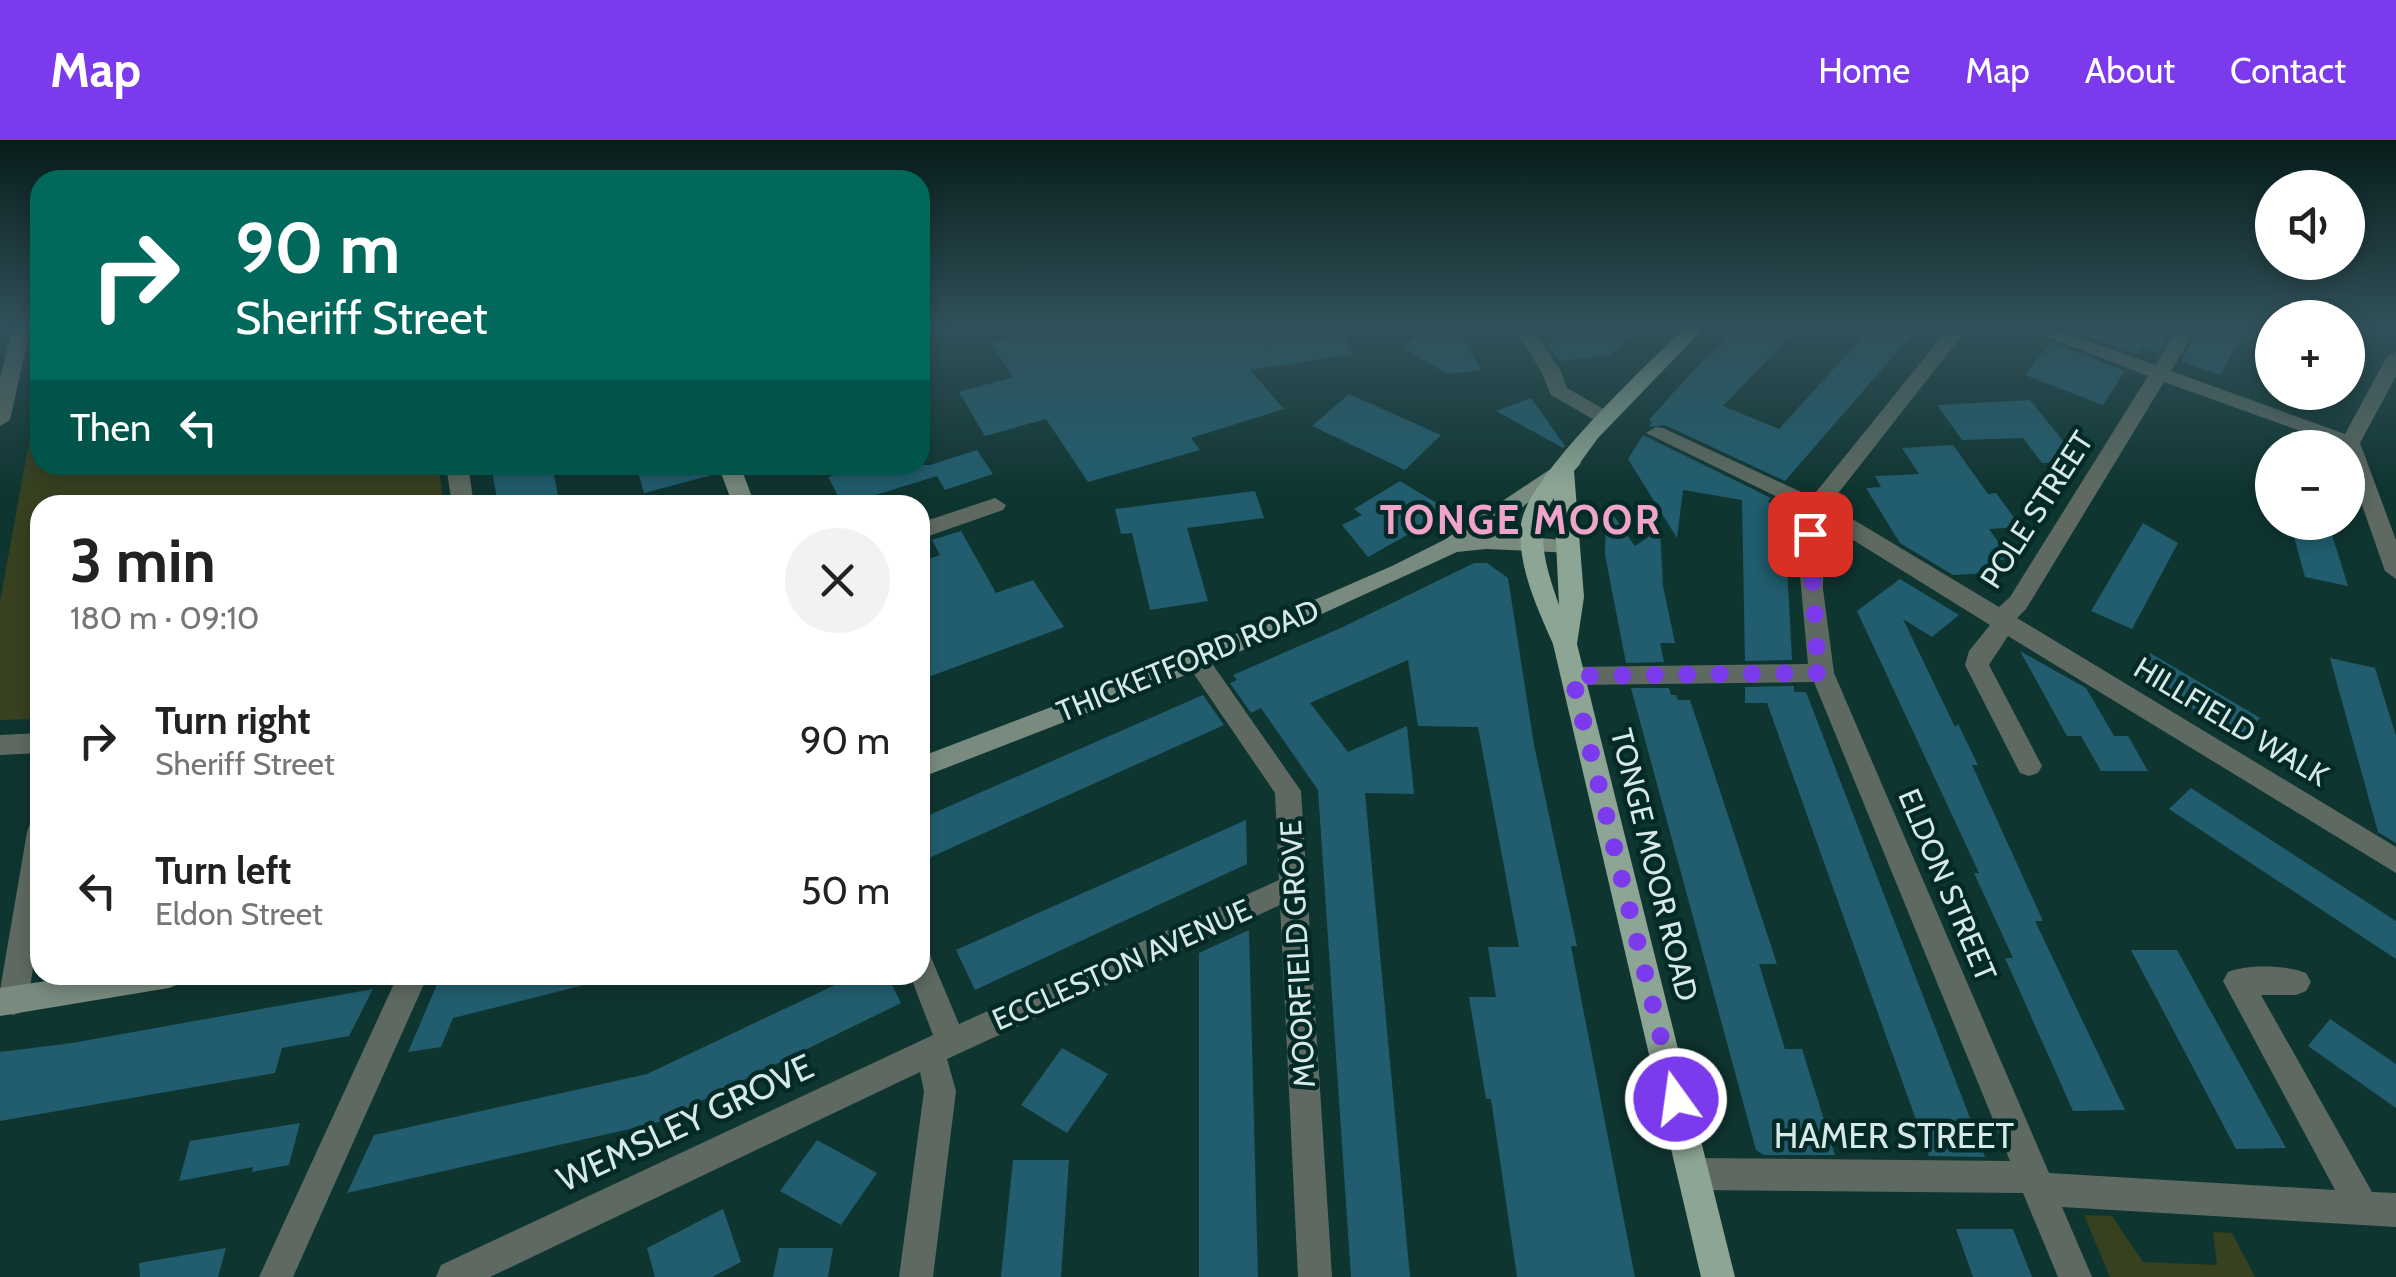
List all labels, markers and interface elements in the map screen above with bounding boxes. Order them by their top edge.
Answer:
text: Map [50,41,141,99]
text: Home [1818,49,1910,92]
text: Map [1965,49,2030,92]
text: About [2085,49,2175,92]
text: Contact [2230,49,2346,92]
map controls [2255,170,2365,540]
button: sound [2255,170,2365,280]
text: 90 m [235,205,400,291]
icon: right [70,210,200,340]
text: Sheriff Street [235,291,488,345]
button: + [2255,300,2365,410]
icon: left [171,400,226,455]
text: Then [70,404,151,451]
street label: POLE STREET [1972,424,2101,595]
button: − [2255,430,2365,540]
pin [1768,492,1853,577]
district label: TONGE MOOR [1380,495,1662,544]
icon: arrive [1783,507,1838,562]
text: 3 min [70,524,216,597]
button: close [785,528,890,633]
street label: THICKETFORD ROAD [1051,591,1324,730]
text: 180 m · 09:10 [70,598,259,637]
street label: HILLFIELD WALK [2127,649,2335,794]
text: Turn right [155,697,311,744]
icon: right [70,713,125,768]
text: 90 m [800,717,890,764]
street label: TONGE MOOR ROAD [1603,725,1706,1005]
text: Sheriff Street [155,744,335,783]
street label: ELDON STREET [1890,783,2005,987]
street label: MOORFIELD GROVE [1272,819,1323,1089]
text: Turn left [155,847,291,894]
icon: left [70,863,125,918]
text: 50 m [801,867,890,914]
street label: ECCLESTON AVENUE [987,891,1257,1038]
text: Eldon Street [155,894,323,933]
street label: WEMSLEY GROVE [550,1044,820,1201]
position arrow [1624,1047,1728,1151]
street label: HAMER STREET [1774,1114,2015,1157]

